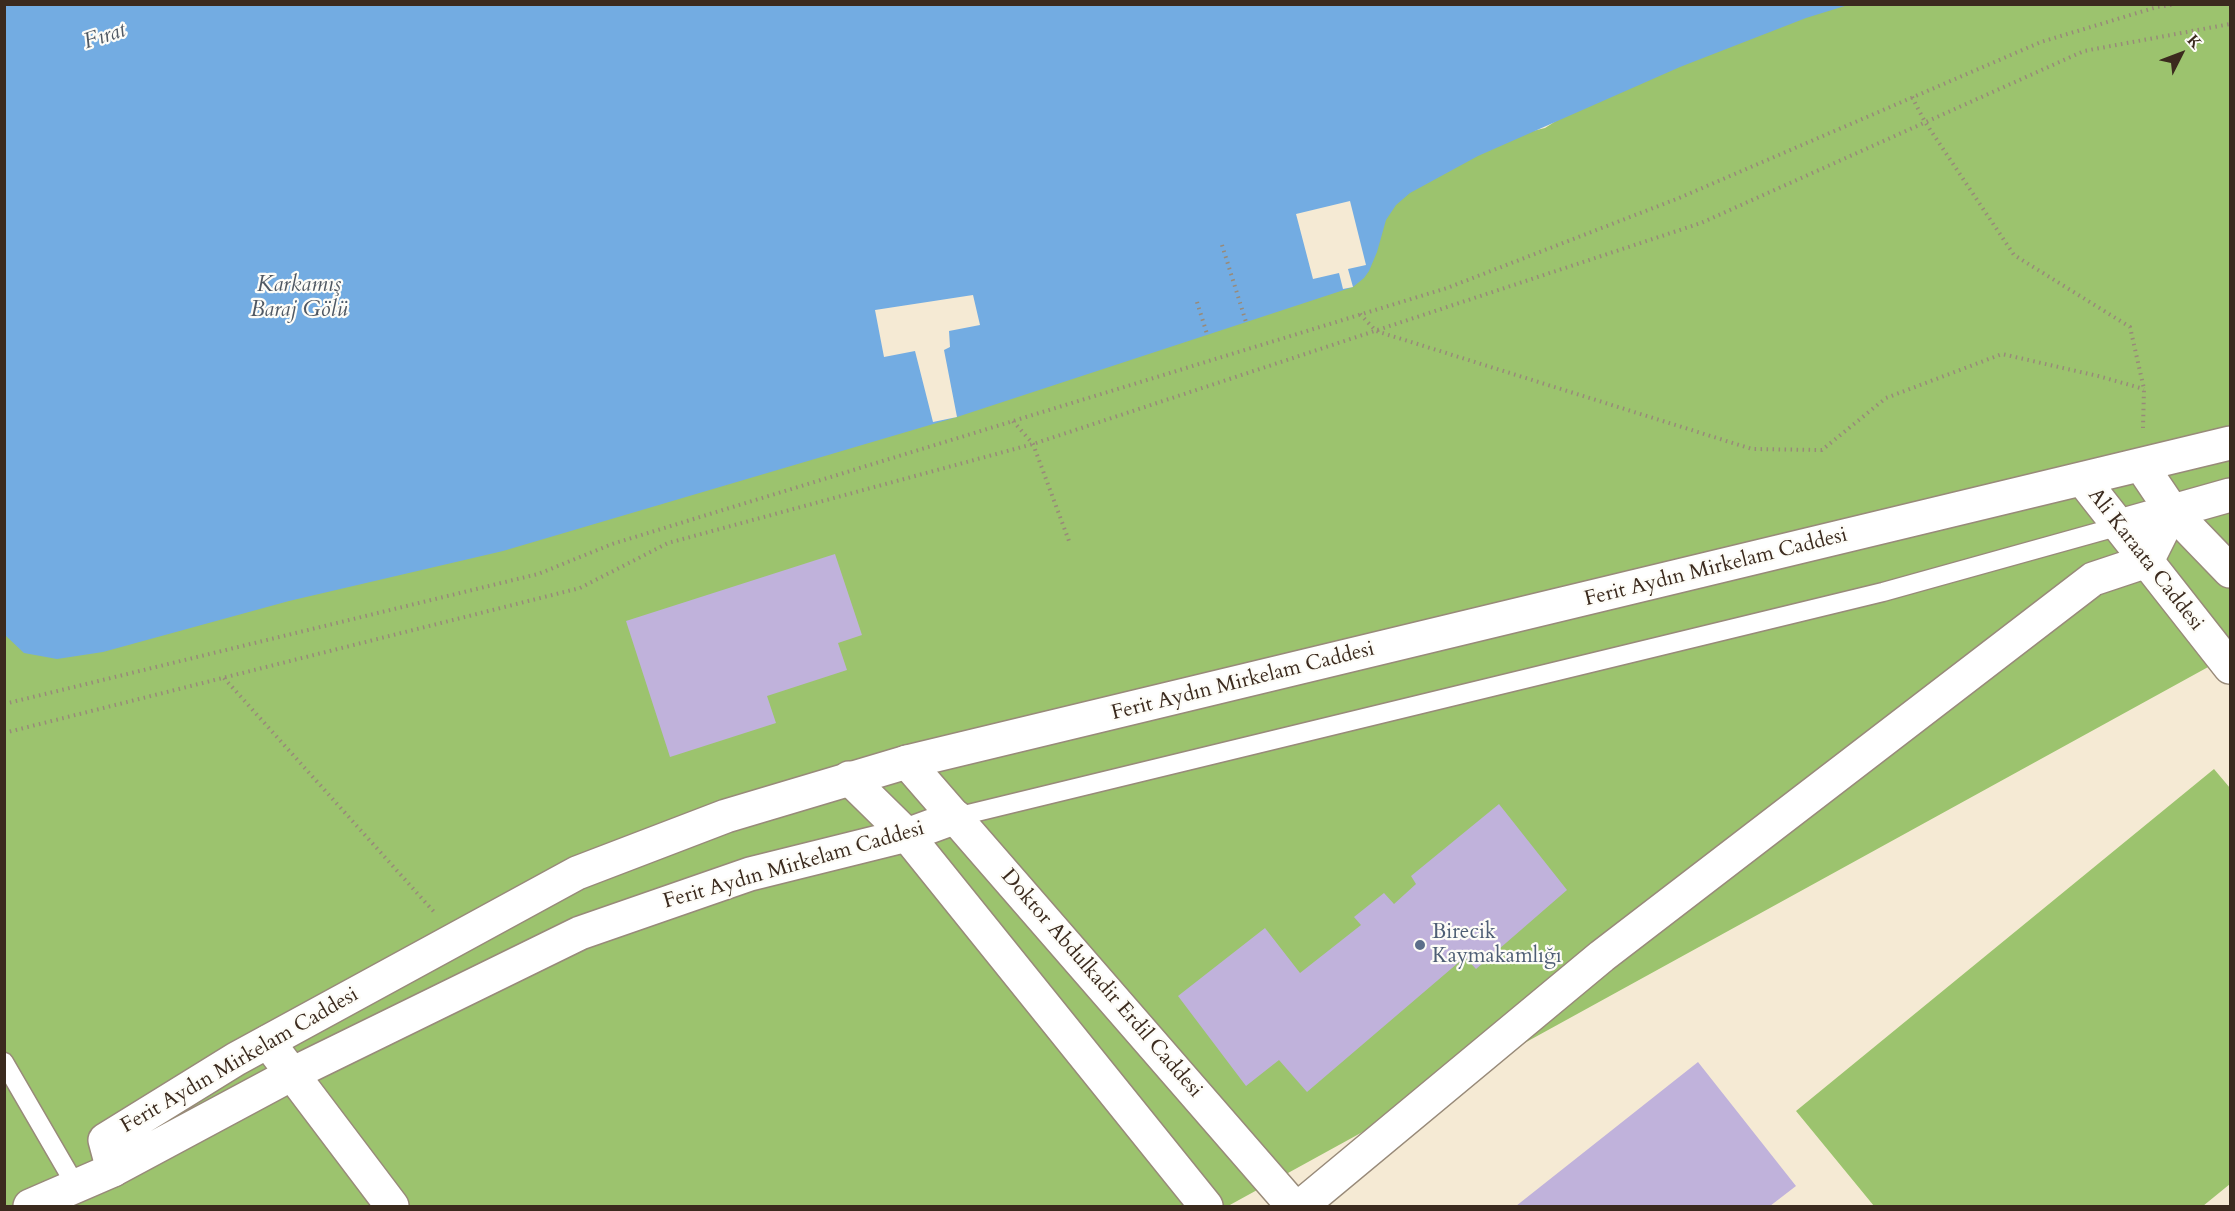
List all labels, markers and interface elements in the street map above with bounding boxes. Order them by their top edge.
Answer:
water label: Fırat [81,18,129,56]
north arrow [2151,24,2211,84]
text: K [2182,30,2207,54]
water label: Karkamış Baraj Gölü [250,273,348,324]
street label: Ali Karaata Caddesi [2082,484,2208,636]
street label: Ferit Aydın Mirkelam Caddesi [1582,523,1850,613]
street label: Ferit Aydın Mirkelam Caddesi [1109,637,1377,727]
street label: Ferit Aydın Mirkelam Caddesi [661,817,927,915]
street label: Doktor Abdulkadir Erdil Caddesi [995,865,1207,1103]
place label: Birecik Kaymakamlığı [1432,920,1562,970]
marker: Birecik Kaymakamlığı [1413,938,1427,952]
street label: Ferit Aydın Mirkelam Caddesi [117,983,363,1139]

